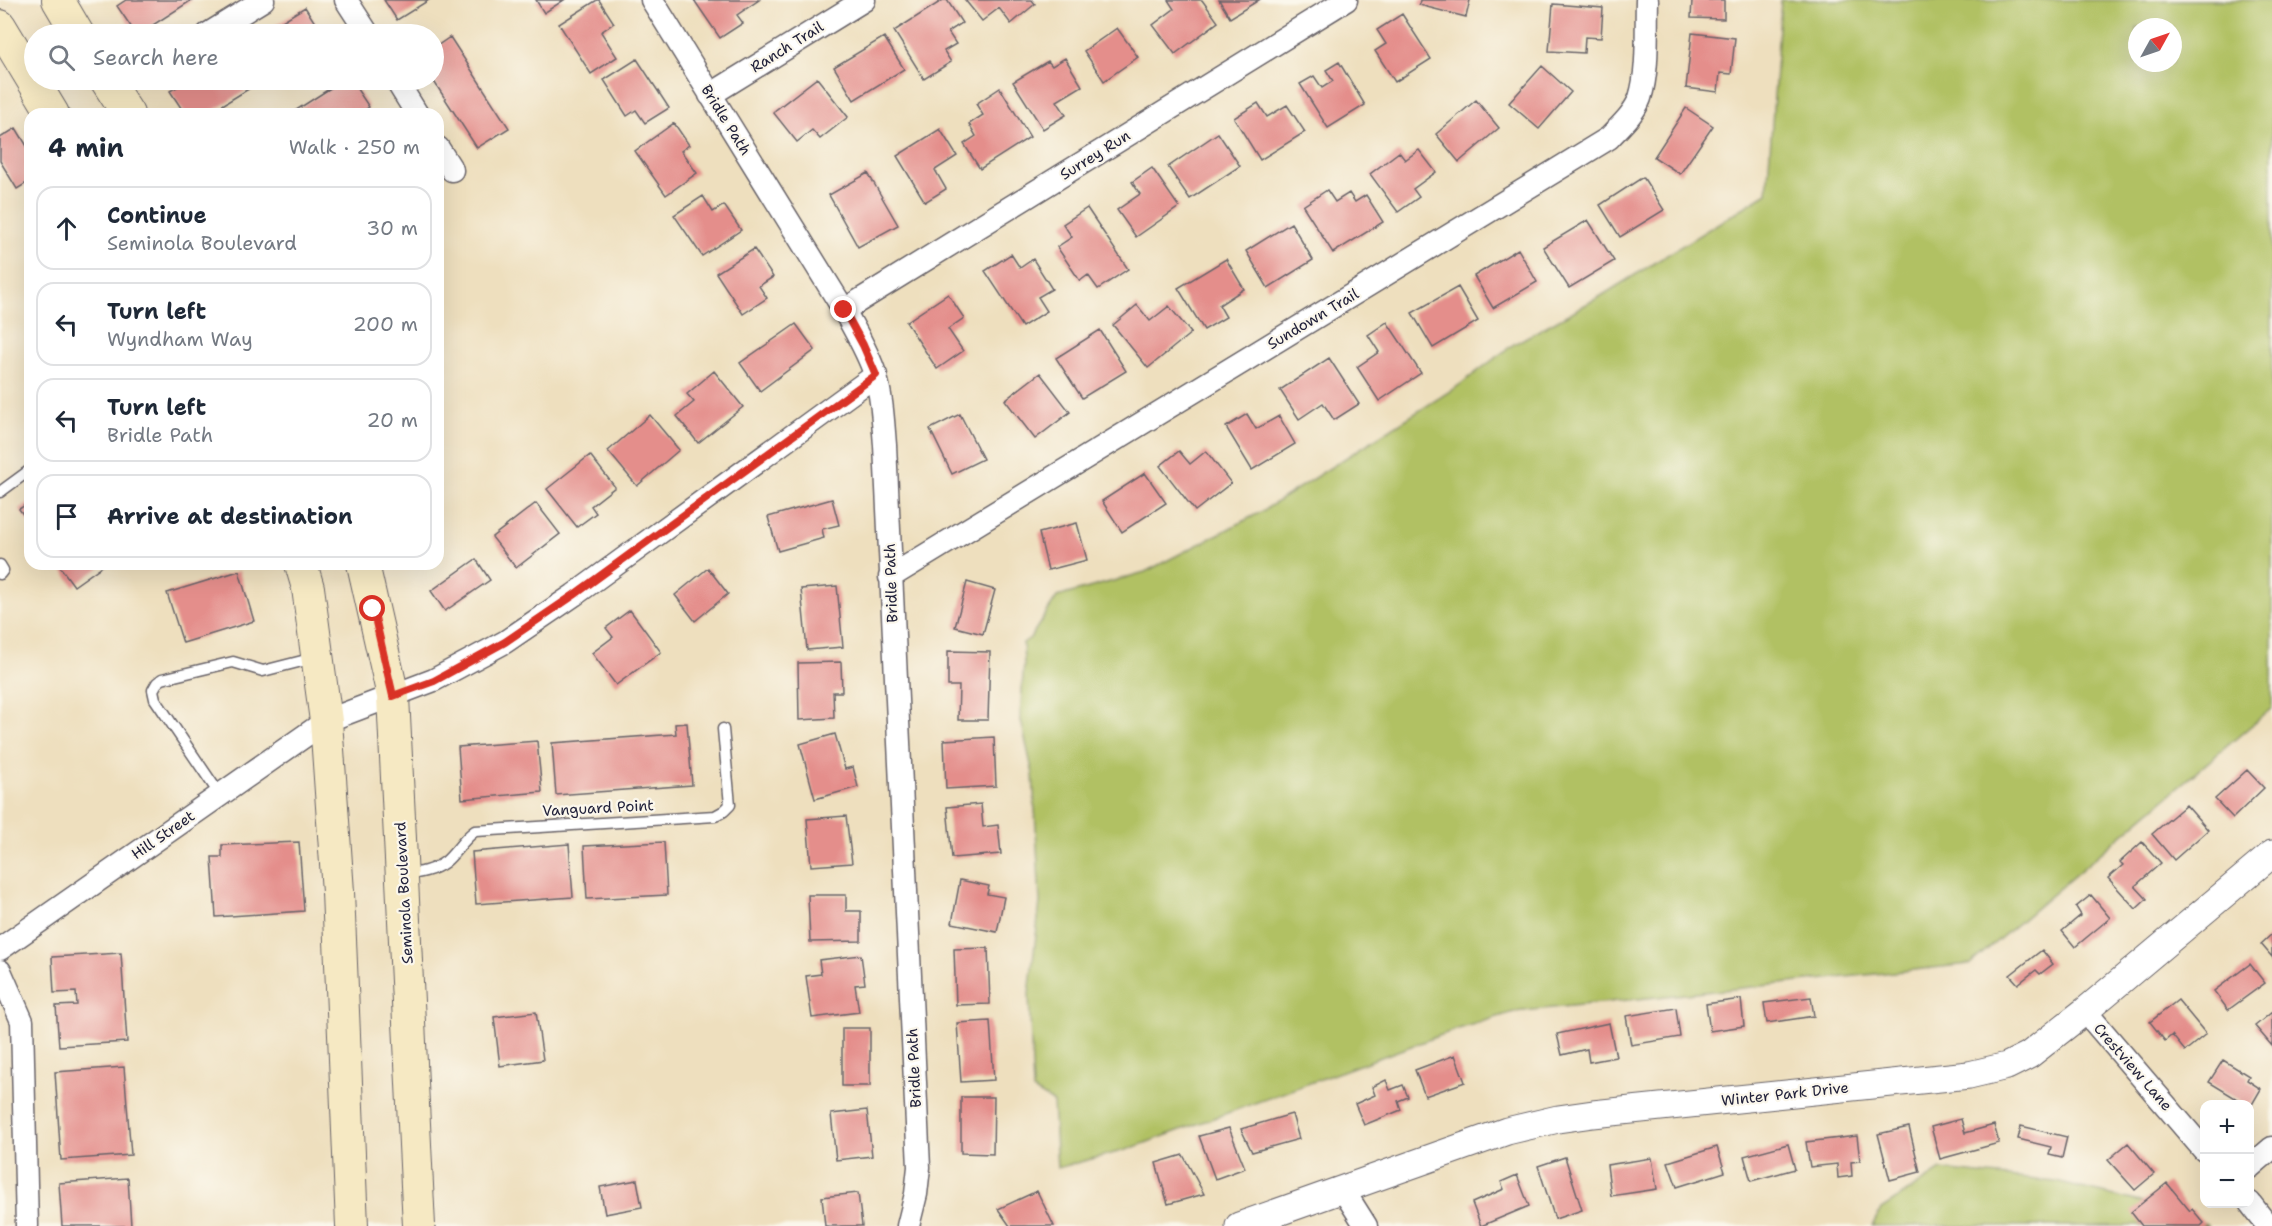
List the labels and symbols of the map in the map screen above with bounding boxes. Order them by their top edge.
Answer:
street label: Ranch Trail [747,16,828,77]
north arrow [2128,18,2182,72]
street label: Bridle Path [696,81,756,159]
street label: Surrey Run [1056,126,1134,184]
street label: Sundown Trail [1264,284,1363,354]
route end [830,296,856,322]
street label: Bridle Path [880,543,902,623]
route start [359,595,385,621]
street label: Vanguard Point [542,795,654,821]
street label: Hill Street [127,806,199,864]
street label: Seminola Boulevard [390,821,418,965]
street label: Crestview Lane [2089,1019,2177,1115]
street label: Bridle Path [902,1028,926,1108]
street label: Winter Park Drive [1720,1077,1850,1111]

